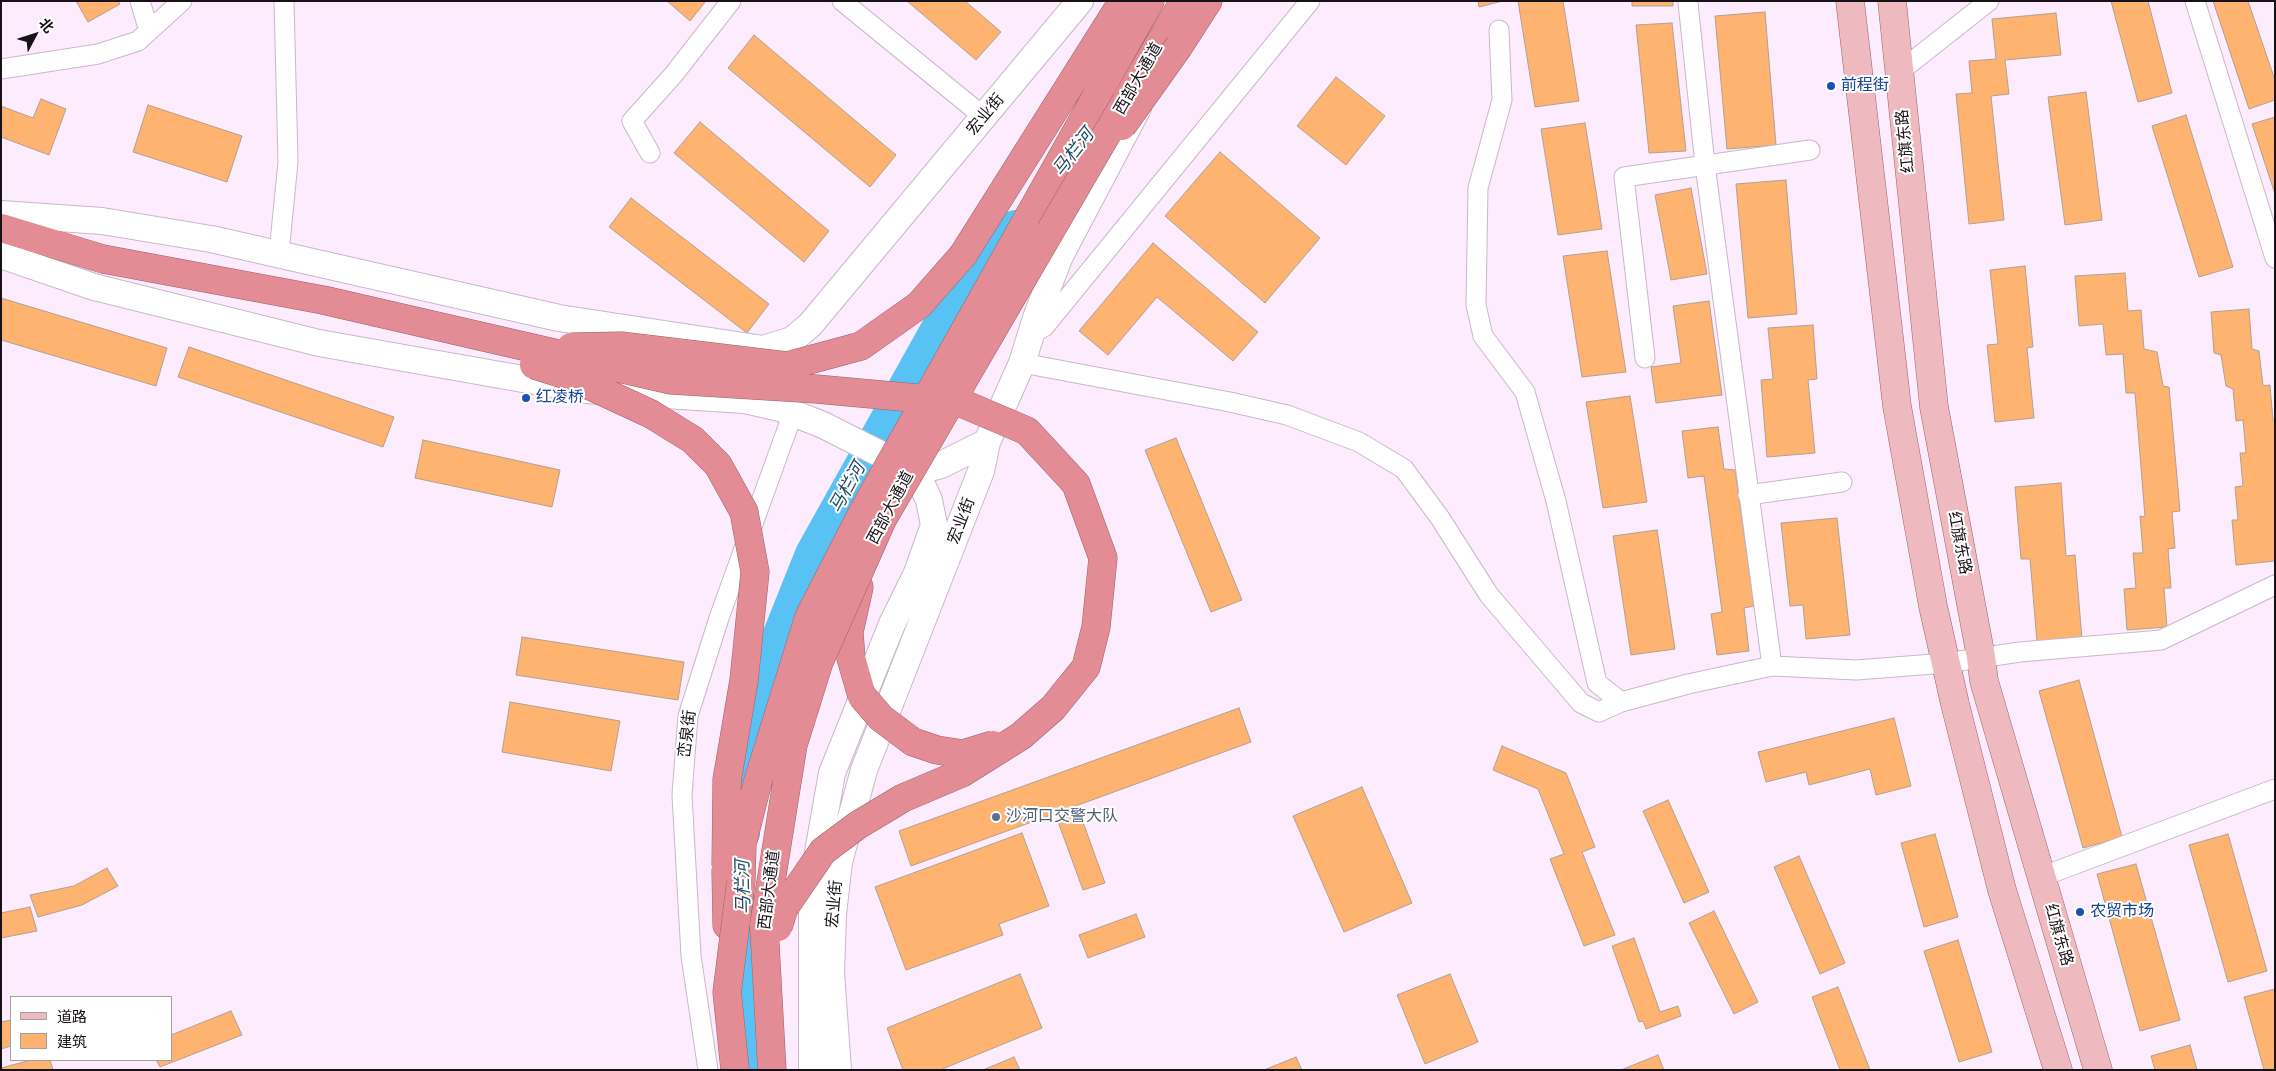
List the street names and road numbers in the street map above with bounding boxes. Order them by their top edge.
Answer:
street label: 西部大通道 [1111,40,1167,118]
street label: 宏业街 [963,90,1009,140]
street label: 红旗东路 [1893,108,1919,174]
street label: 西部大通道 [864,468,918,548]
street label: 宏业街 [944,495,980,547]
street label: 红旗东路 [1943,510,1975,576]
street label: 峦泉街 [676,709,700,759]
street label: 西部大通道 [756,849,784,931]
street label: 宏业街 [823,879,847,929]
street label: 红旗东路 [2040,902,2076,968]

